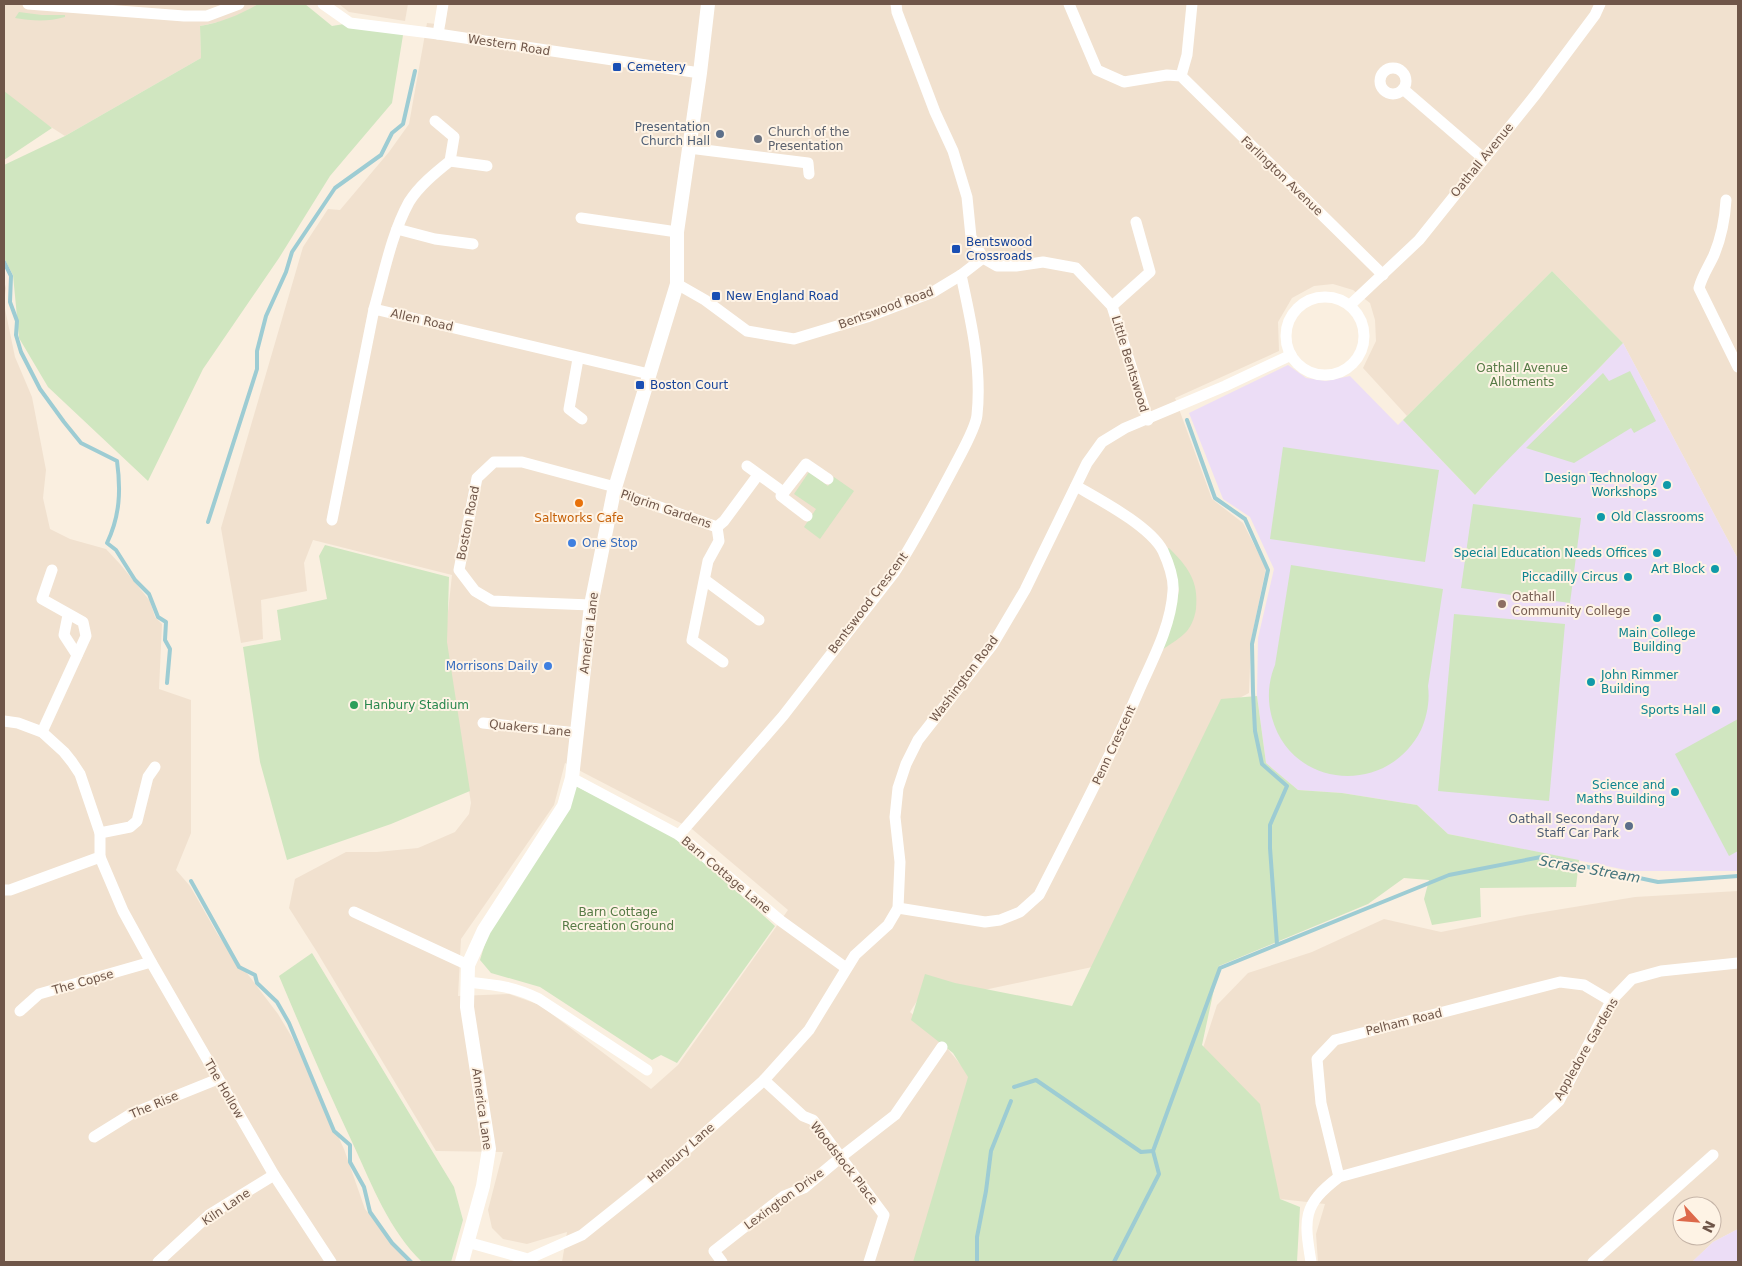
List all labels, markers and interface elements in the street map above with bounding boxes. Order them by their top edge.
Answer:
street label: Western Road [467,32,551,58]
place label: Cemetery [627,60,686,74]
marker: Cemetery [611,61,623,73]
place label: Presentation Church Hall [635,120,710,148]
street label: Oathall Avenue [1448,120,1516,200]
place label: Church of the Presentation [768,125,849,153]
marker: Presentation Church Hall [714,128,726,140]
marker: Church of the Presentation [752,133,764,145]
street label: Farlington Avenue [1238,133,1326,219]
place label: Bentswood Crossroads [966,235,1032,263]
marker: Bentswood Crossroads [950,243,962,255]
street label: Bentswood Road [837,284,935,332]
place label: New England Road [726,289,839,303]
marker: New England Road [710,290,722,302]
street label: Allen Road [389,306,455,334]
street label: Little Bentswood [1109,314,1151,414]
park label: Oathall Avenue Allotments [1476,361,1568,389]
place label: Boston Court [650,378,729,392]
marker: Boston Court [634,379,646,391]
place label: Design Technology Workshops [1545,471,1657,499]
marker: Design Technology Workshops [1661,479,1673,491]
street label: Boston Road [454,485,482,561]
street label: Pilgrim Gardens [619,487,713,531]
marker: Saltworks Cafe [573,497,585,509]
place label: Old Classrooms [1611,510,1704,524]
place label: Saltworks Cafe [534,511,624,525]
marker: Old Classrooms [1595,511,1607,523]
place label: One Stop [582,536,638,550]
marker: One Stop [566,537,578,549]
place label: Special Education Needs Offices [1454,546,1647,560]
marker: Special Education Needs Offices [1651,547,1663,559]
street label: Bentswood Crescent [825,549,911,656]
place label: Art Block [1651,562,1705,576]
marker: Art Block [1709,563,1721,575]
place label: Piccadilly Circus [1522,570,1618,584]
marker: Piccadilly Circus [1622,571,1634,583]
place label: Oathall Community College [1512,590,1630,618]
street label: America Lane [577,591,601,675]
marker: Oathall Community College [1496,598,1508,610]
marker: Main College Building [1651,612,1663,624]
place label: Main College Building [1618,626,1696,654]
street label: Washington Road [927,633,1001,725]
place label: Morrisons Daily [446,659,538,673]
marker: Morrisons Daily [542,660,554,672]
place label: John Rimmer Building [1600,668,1678,696]
marker: John Rimmer Building [1585,676,1597,688]
place label: Hanbury Stadium [364,698,469,712]
marker: Hanbury Stadium [348,699,360,711]
street label: Penn Crescent [1089,703,1139,787]
place label: Sports Hall [1641,703,1706,717]
marker: Sports Hall [1710,704,1722,716]
street label: Quakers Lane [488,717,572,739]
place label: Science and Maths Building [1576,778,1665,806]
marker: Science and Maths Building [1669,786,1681,798]
place label: Oathall Secondary Staff Car Park [1509,812,1619,840]
marker: Oathall Secondary Staff Car Park [1623,820,1635,832]
street label: Barn Cottage Lane [679,834,773,916]
water label: Scrase Stream [1538,852,1642,886]
park label: Barn Cottage Recreation Ground [562,905,674,933]
street label: The Copse [50,967,115,998]
street label: Appledore Gardens [1551,996,1621,1102]
street label: Pelham Road [1364,1006,1444,1038]
street label: The Hollow [201,1056,247,1121]
street label: America Lane [469,1067,495,1151]
street label: The Rise [127,1089,180,1122]
street label: Woodstock Place [807,1119,881,1207]
street label: Hanbury Lane [645,1120,717,1186]
street label: Lexington Drive [742,1165,826,1233]
street label: Kiln Lane [199,1186,253,1228]
north arrow [1672,1196,1722,1246]
text: N [1699,1218,1718,1235]

